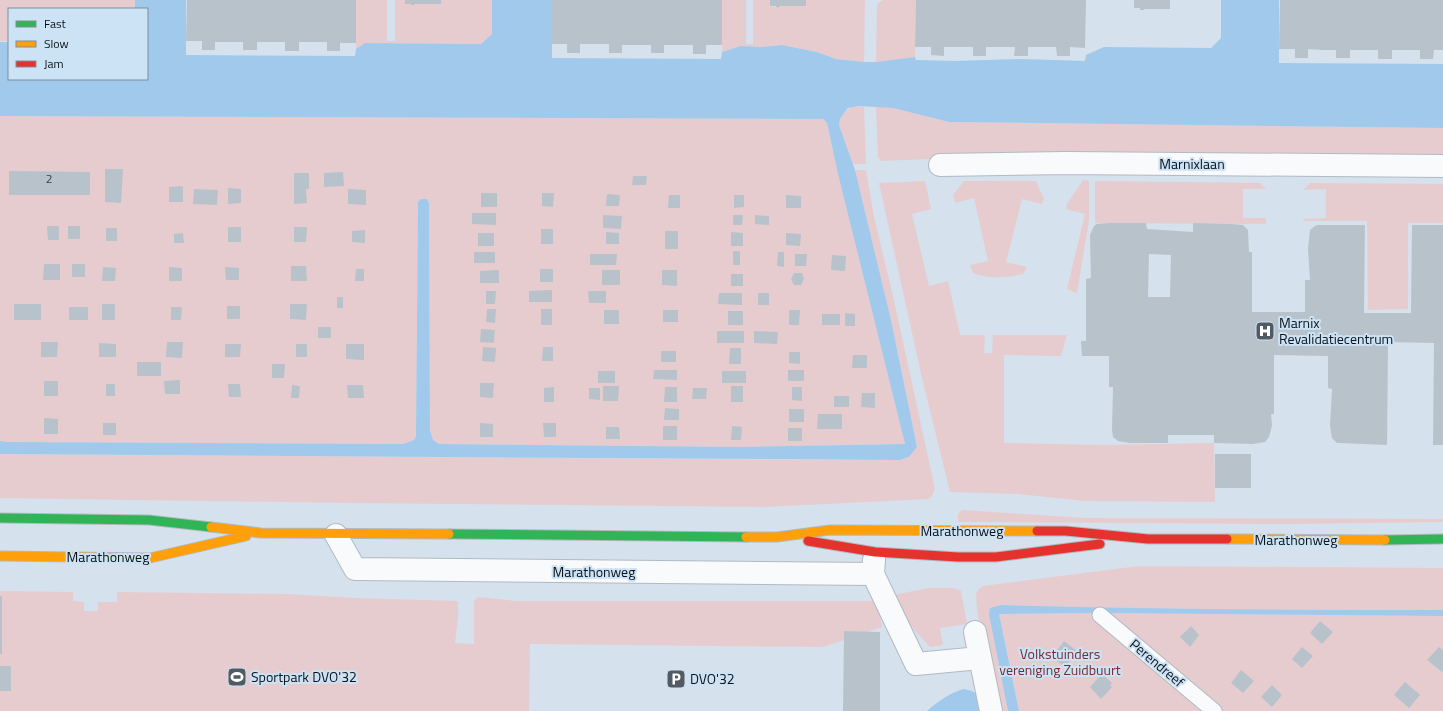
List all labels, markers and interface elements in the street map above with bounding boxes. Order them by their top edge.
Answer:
legend [8,8,148,80]
text: Fast [44,14,67,33]
text: Slow [44,34,69,53]
text: Jam [44,54,64,73]
street label: Marnixlaan [1159,153,1225,174]
house number: 2 [46,169,52,188]
place label: Marnix Revalidatiecentrum [1279,312,1393,349]
hospital icon: Marnix Revalidatiecentrum [1254,320,1276,342]
street label: Marathonweg [921,520,1003,541]
street label: Marathonweg [1255,529,1337,550]
street label: Marathonweg [67,546,149,567]
street label: Marathonweg [553,561,635,582]
street label: Perendreef [1125,634,1189,692]
park label: Volkstuinders vereniging Zuidbuurt [999,643,1121,680]
sports icon: Sportpark DVO'32 [226,666,248,688]
place label: Sportpark DVO'32 [251,666,357,687]
parking icon: DVO'32 [665,668,687,690]
place label: DVO'32 [690,668,735,689]

